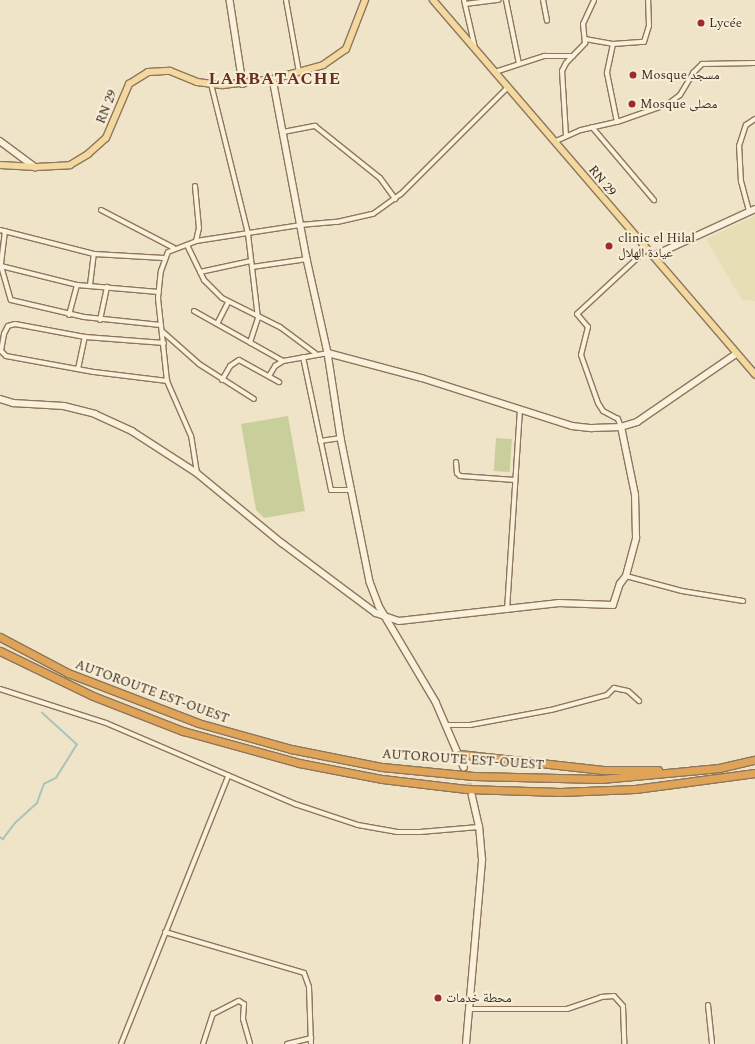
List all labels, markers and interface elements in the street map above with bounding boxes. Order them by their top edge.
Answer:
place label: Lycée [709,15,742,31]
marker: Lycée [696,18,706,28]
place label: Mosque مسجد [641,67,720,83]
district label: LARBATACHE [209,70,341,90]
marker: Mosque مسجد [628,70,638,80]
street label: RN 29 [93,88,121,126]
place label: Mosque مصلى [640,96,717,112]
marker: Mosque مصلى [627,99,637,109]
street label: RN 29 [585,162,619,200]
place label: clinic el Hilal عيادة الهلال [618,231,695,262]
marker: clinic el Hilal عيادة الهلال [603,240,615,252]
street label: AUTOROUTE EST-OUEST [73,657,231,727]
street label: AUTOROUTE EST-OUEST [381,747,545,773]
place label: محطة خدمات [446,990,512,1006]
marker: محطة خدمات [433,993,443,1003]

